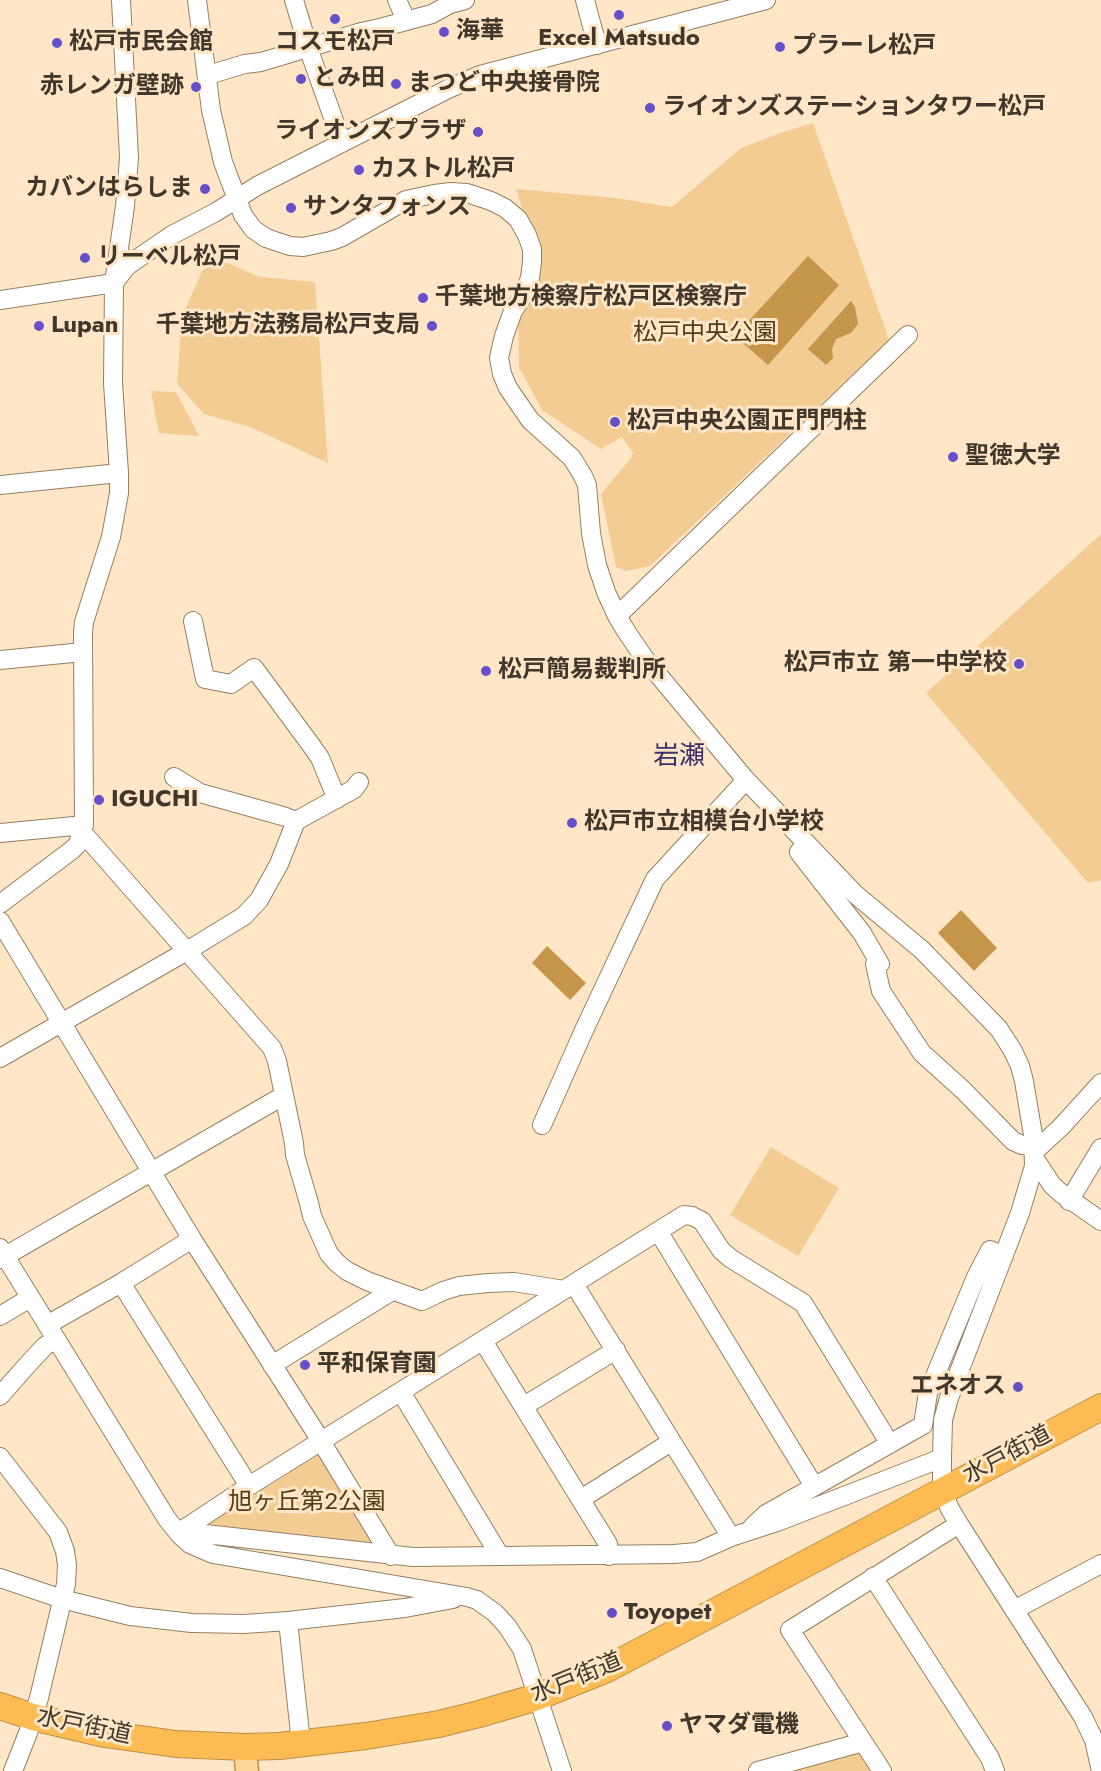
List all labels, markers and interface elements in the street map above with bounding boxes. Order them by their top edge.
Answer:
marker: Excel Matsudo [612,8,626,22]
marker: コスモ松戸 [328,12,342,26]
place label: 海華 [456,18,504,46]
marker: 海華 [437,25,451,39]
place label: Excel Matsudo [538,25,700,53]
place label: 松戸市民会館 [69,29,213,57]
place label: コスモ松戸 [275,29,395,57]
place label: プラーレ松戸 [792,33,936,61]
marker: 松戸市民会館 [50,36,64,50]
marker: プラーレ松戸 [773,40,787,54]
place label: とみ田 [313,65,385,93]
place label: まつど中央接骨院 [408,70,600,98]
marker: とみ田 [294,72,308,86]
place label: 赤レンガ壁跡 [40,73,184,101]
marker: まつど中央接骨院 [389,77,403,91]
marker: 赤レンガ壁跡 [189,80,203,94]
place label: ライオンズステーションタワー松戸 [662,94,1046,122]
marker: ライオンズステーションタワー松戸 [643,101,657,115]
place label: ライオンズプラザ [274,118,466,146]
marker: ライオンズプラザ [471,125,485,139]
place label: カストル松戸 [371,156,515,184]
marker: カストル松戸 [352,163,366,177]
place label: カバンはらしま [25,175,193,203]
marker: カバンはらしま [198,182,212,196]
place label: サンタフォンス [303,194,471,222]
marker: サンタフォンス [284,201,298,215]
place label: リーベル松戸 [97,244,241,272]
marker: リーベル松戸 [78,251,92,265]
place label: 千葉地方検察庁松戸区検察庁 [435,284,747,312]
marker: 千葉地方検察庁松戸区検察庁 [416,291,430,305]
place label: Lupan [51,312,119,340]
place label: 千葉地方法務局松戸支局 [156,312,420,340]
marker: Lupan [32,319,46,333]
marker: 千葉地方法務局松戸支局 [425,319,439,333]
park label: 松戸中央公園 [633,320,777,348]
place label: 松戸中央公園正門門柱 [627,408,867,436]
marker: 松戸中央公園正門門柱 [608,415,622,429]
place label: 聖徳大学 [965,443,1061,471]
marker: 聖徳大学 [946,450,960,464]
place label: 松戸市立 第一中学校 [784,650,1007,678]
place label: 松戸簡易裁判所 [498,657,666,685]
marker: 松戸市立 第一中学校 [1012,657,1026,671]
marker: 松戸簡易裁判所 [479,664,493,678]
district label: 岩瀬 [653,742,705,774]
place label: IGUCHI [111,786,198,814]
marker: IGUCHI [92,793,106,807]
place label: 松戸市立相模台小学校 [584,809,824,837]
marker: 松戸市立相模台小学校 [565,816,579,830]
place label: 平和保育園 [317,1351,437,1379]
marker: 平和保育園 [298,1358,312,1372]
place label: エネオス [910,1373,1006,1401]
marker: エネオス [1011,1380,1025,1394]
street label: 水戸街道 [959,1421,1057,1491]
park label: 旭ヶ丘第2公園 [228,1489,386,1517]
place label: Toyopet [624,1599,711,1627]
marker: Toyopet [605,1606,619,1620]
street label: 水戸街道 [527,1648,627,1710]
street label: 水戸街道 [34,1703,134,1751]
place label: ヤマダ電機 [679,1712,799,1740]
marker: ヤマダ電機 [660,1719,674,1733]

